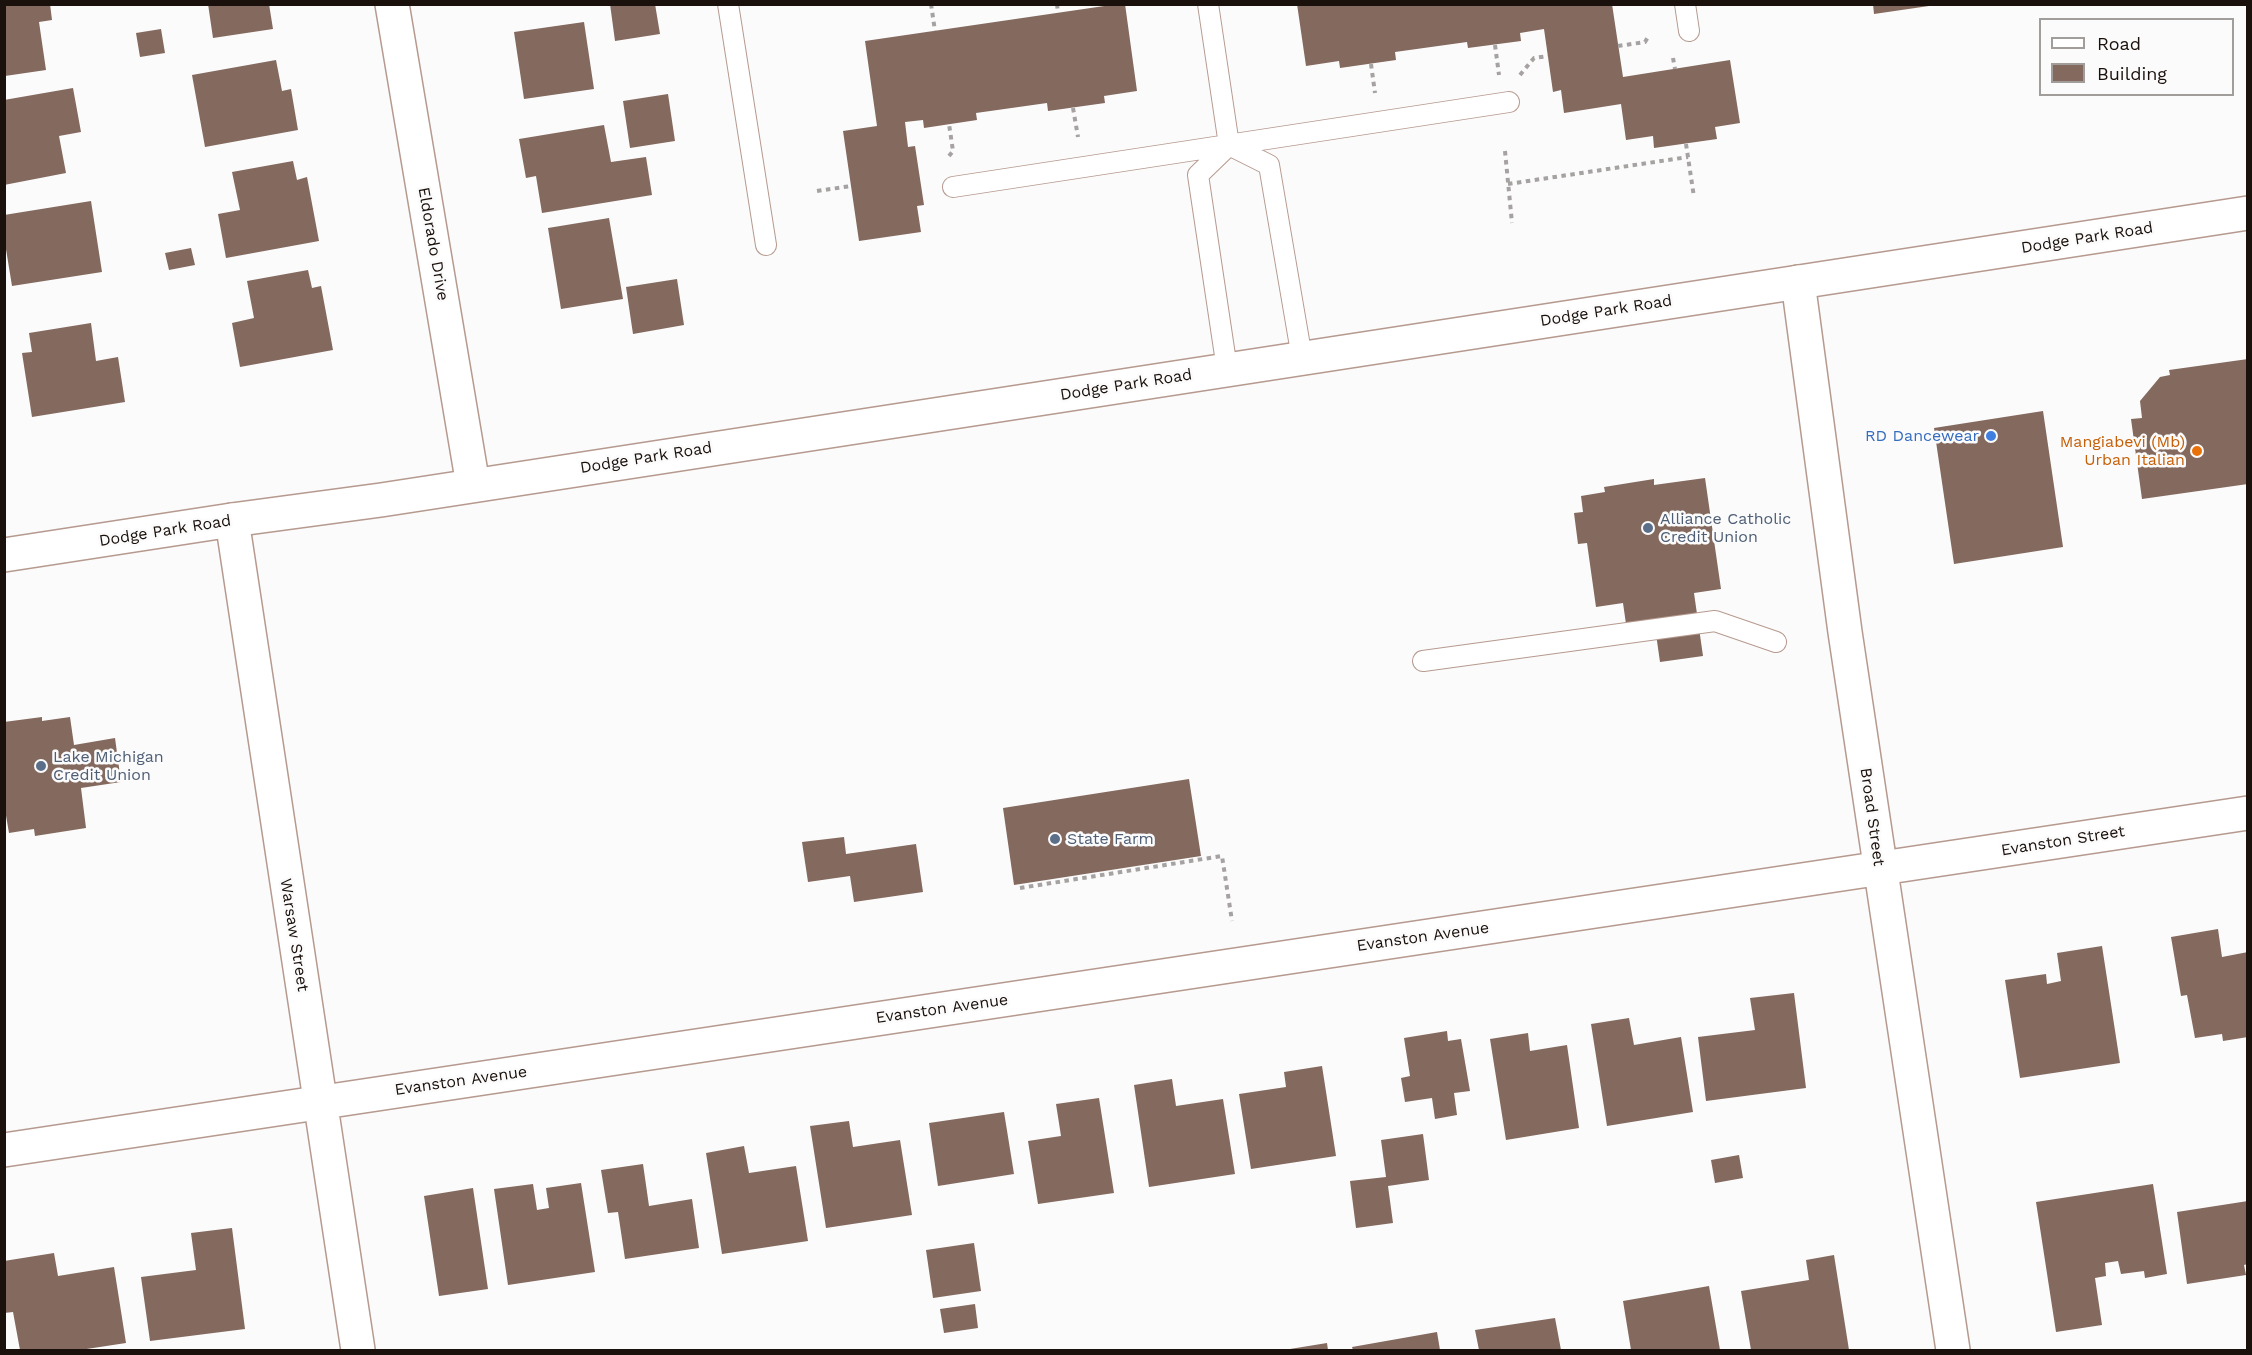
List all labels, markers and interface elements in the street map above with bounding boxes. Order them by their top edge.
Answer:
legend [2039,18,2234,96]
text: Road [2097,33,2141,54]
text: Building [2097,63,2167,84]
street label: Eldorado Drive [414,186,452,302]
street label: Dodge Park Road [2020,218,2154,258]
street label: Dodge Park Road [1539,291,1673,331]
street label: Dodge Park Road [1059,365,1193,405]
place label: RD Dancewear [1865,426,1979,446]
marker: RD Dancewear [1984,429,1998,443]
place label: Mangiabevi (Mb) Urban Italian [2060,432,2185,470]
street label: Dodge Park Road [579,438,713,478]
marker: Mangiabevi (Mb) Urban Italian [2190,444,2204,458]
place label: Alliance Catholic Credit Union [1660,509,1791,547]
street label: Dodge Park Road [98,511,232,551]
marker: Alliance Catholic Credit Union [1641,521,1655,535]
place label: Lake Michigan Credit Union [53,747,164,785]
marker: Lake Michigan Credit Union [34,759,48,773]
street label: Broad Street [1856,767,1888,867]
street label: Evanston Street [2000,822,2126,860]
place label: State Farm [1067,829,1154,849]
marker: State Farm [1048,832,1062,846]
street label: Warsaw Street [276,877,312,993]
street label: Evanston Avenue [1356,918,1490,956]
street label: Evanston Avenue [875,990,1009,1028]
street label: Evanston Avenue [394,1062,528,1100]

